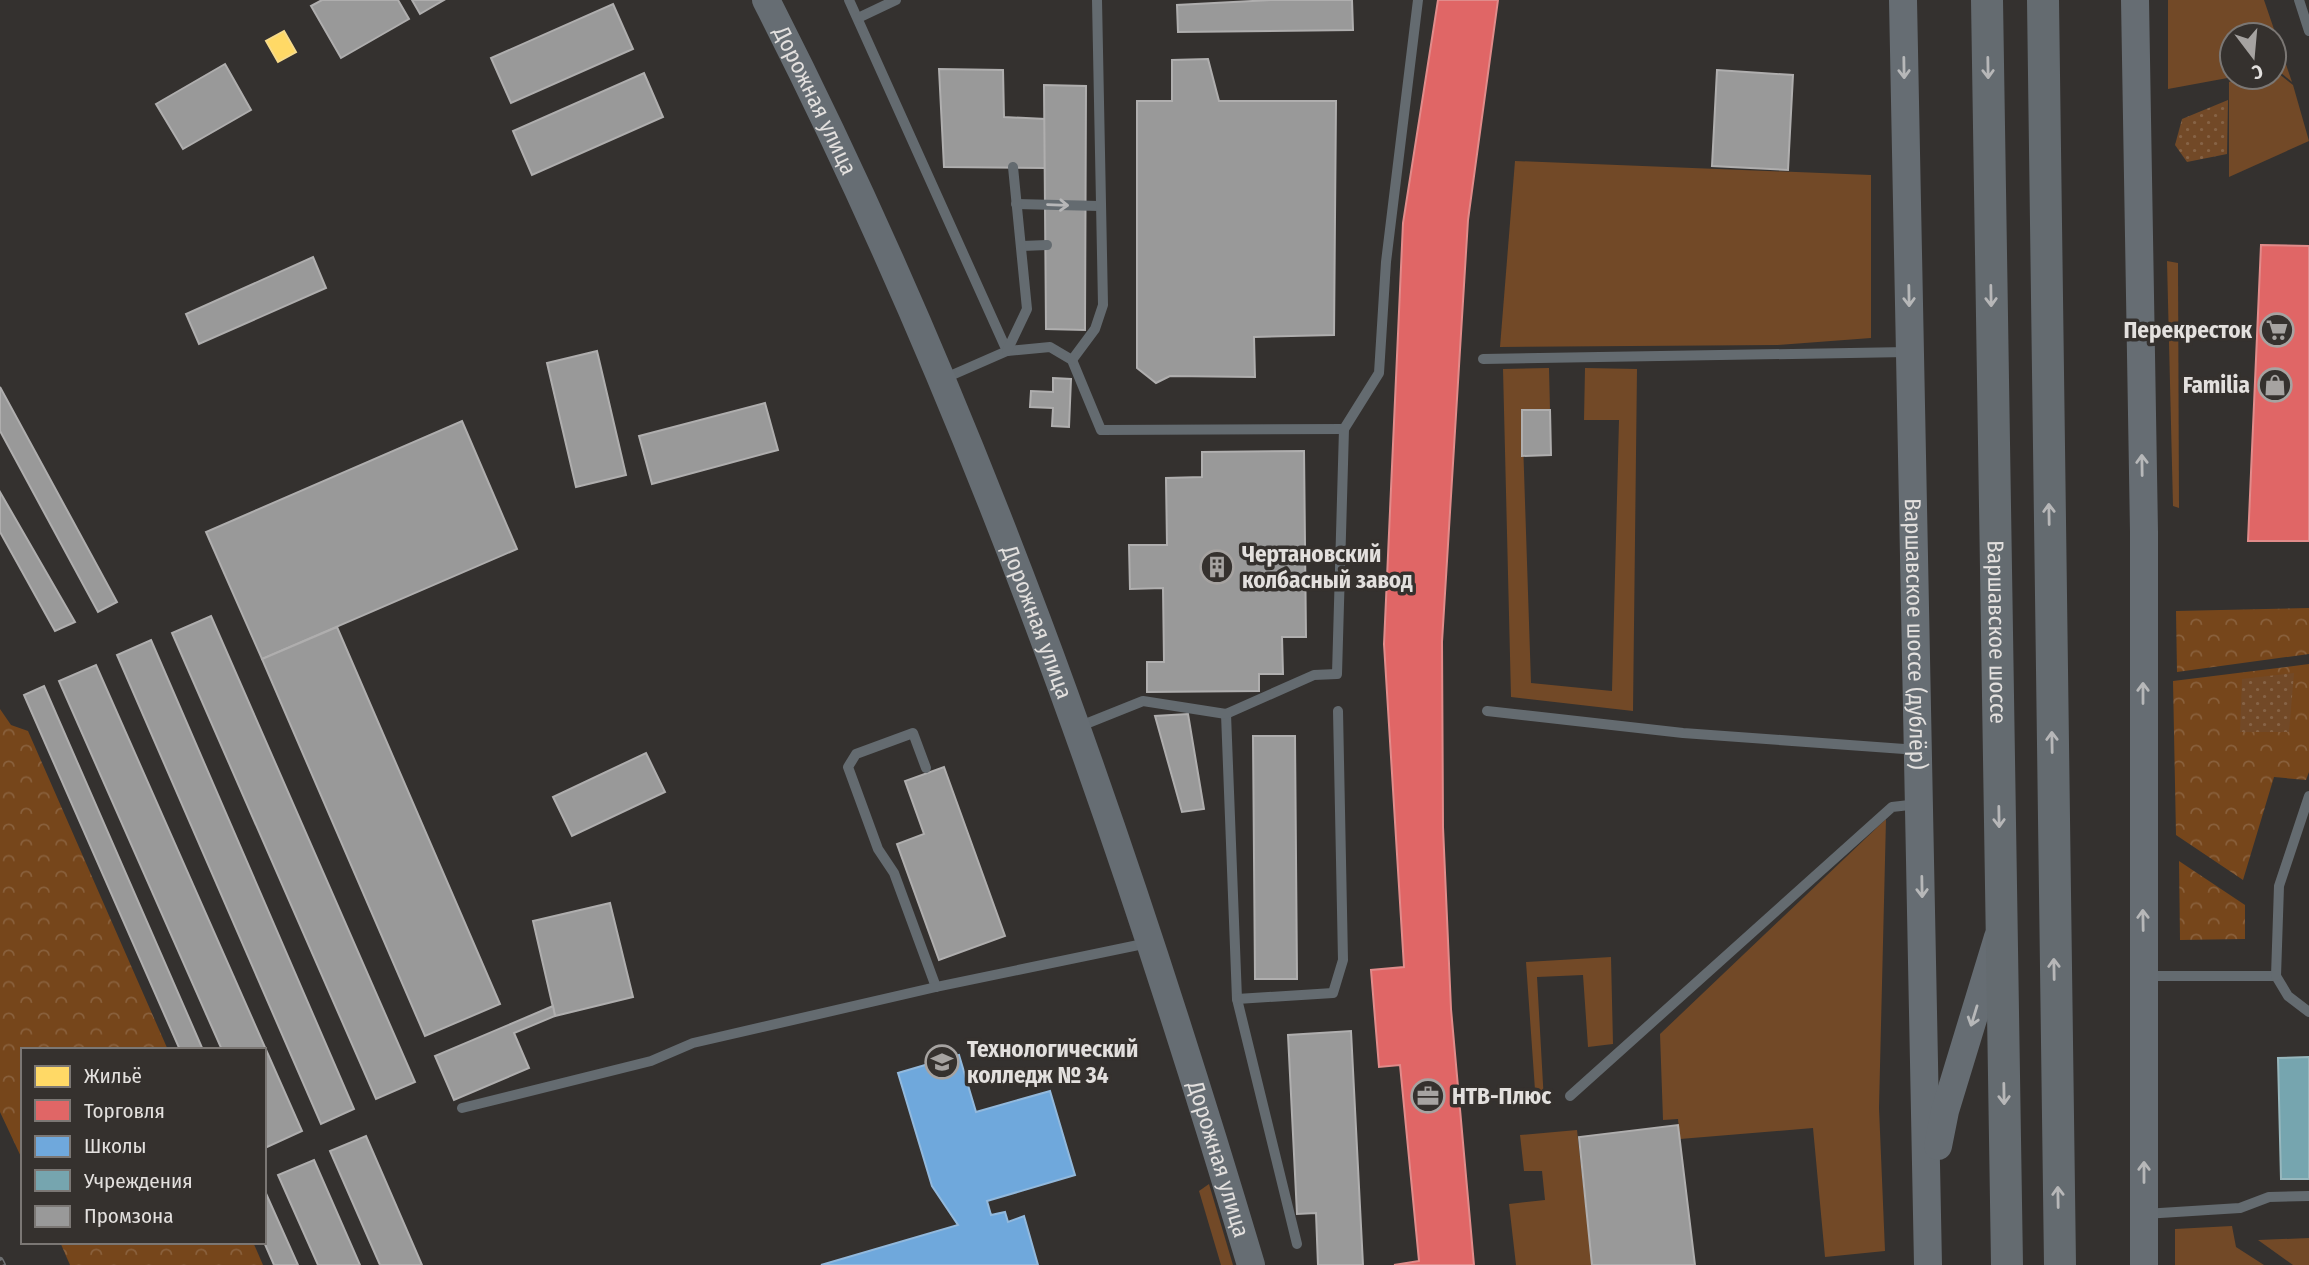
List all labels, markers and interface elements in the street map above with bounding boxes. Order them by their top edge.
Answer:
street label: Дорожная улица [767,21,863,179]
north arrow [2218,21,2288,91]
one-way arrow [1898,56,1911,79]
one-way arrow [1981,56,1995,79]
text: С [2250,59,2266,84]
one-way arrow [1046,198,1069,211]
one-way arrow [1902,284,1916,307]
one-way arrow [1984,284,1998,307]
supermarket icon: Перекресток [2258,311,2296,349]
place label: Перекресток [2124,316,2252,344]
shop icon: Familia [2256,366,2294,404]
place label: Familia [2183,371,2250,399]
one-way arrow [2135,454,2149,477]
street label: Варшавское шоссе (дублёр) [1899,498,1932,770]
one-way arrow [2042,503,2056,526]
street label: Дорожная улица [995,540,1079,703]
place label: Чертановский колбасный завод [1242,540,1413,594]
street label: Варшавское шоссе [1982,540,2012,724]
building icon: Чертановский колбасный завод [1198,548,1236,586]
one-way arrow [2136,682,2150,705]
one-way arrow [2045,731,2058,754]
one-way arrow [1993,805,2006,828]
one-way arrow [1915,875,1929,898]
one-way arrow [2137,909,2150,932]
one-way arrow [2047,958,2061,981]
one-way arrow [1966,1005,1979,1027]
place label: Технологический колледж № 34 [967,1035,1138,1089]
school or university icon: Технологический колледж № 34 [923,1043,961,1081]
legend [21,1048,266,1244]
text: Жильё [84,1063,142,1089]
street label: Дорожная улица [1181,1077,1256,1241]
office icon: НТВ-Плюс [1409,1077,1447,1115]
place label: НТВ-Плюс [1452,1082,1551,1110]
one-way arrow [1997,1082,2011,1105]
text: Торговля [84,1098,165,1124]
text: Школы [84,1133,147,1159]
one-way arrow [2137,1161,2151,1184]
text: Учреждения [83,1168,193,1194]
one-way arrow [2052,1186,2065,1209]
text: Промзона [84,1203,173,1229]

